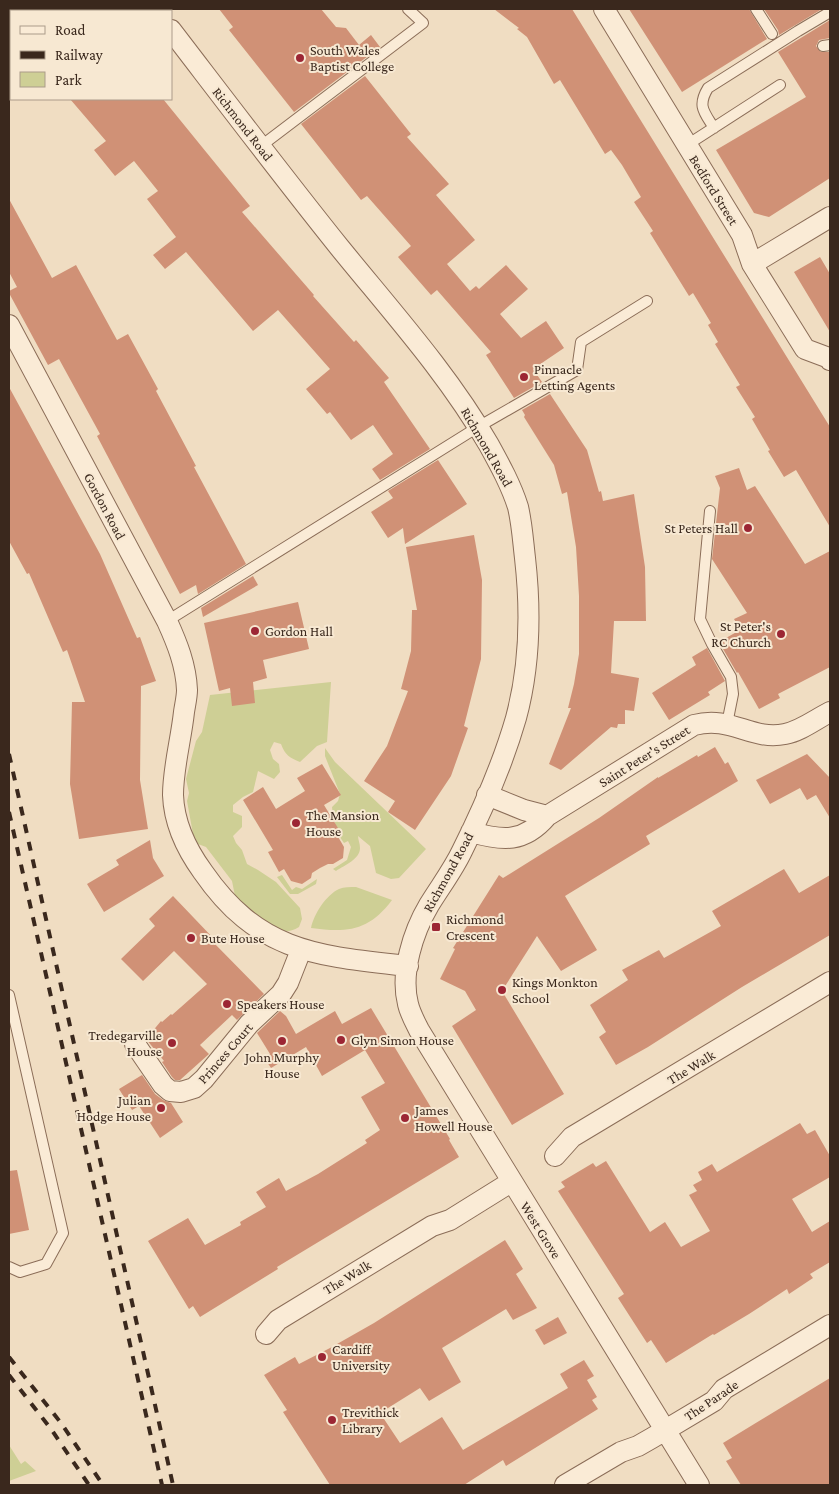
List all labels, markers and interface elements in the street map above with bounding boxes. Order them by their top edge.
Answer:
legend [10,10,172,100]
text: Road [55,22,86,38]
place label: South Wales Baptist College [310,42,394,74]
text: Railway [55,47,103,64]
marker: South Wales Baptist College [294,52,306,64]
text: Park [55,72,82,88]
street label: Richmond Road [209,84,277,164]
street label: Bedford Street [686,152,742,228]
place label: Pinnacle Letting Agents [534,361,615,393]
marker: Pinnacle Letting Agents [518,371,530,383]
street label: Richmond Road [458,405,516,490]
street label: Gordon Road [81,470,130,543]
place label: St Peters Hall [665,520,738,536]
marker: St Peters Hall [742,522,754,534]
place label: St Peter's RC Church [711,618,771,650]
place label: Gordon Hall [265,623,333,639]
marker: Gordon Hall [249,625,261,637]
marker: St Peter's RC Church [775,628,787,640]
street label: Saint Peter's Street [596,721,693,790]
place label: The Mansion House [306,807,380,839]
marker: The Mansion House [290,817,302,829]
street label: Richmond Road [419,829,477,915]
place label: Richmond Crescent [446,911,504,943]
marker: Richmond Crescent [430,921,442,933]
place label: Bute House [201,930,265,946]
marker: Bute House [185,932,197,944]
place label: Kings Monkton School [512,974,598,1006]
marker: Kings Monkton School [496,984,508,996]
place label: Speakers House [237,996,324,1012]
marker: Speakers House [221,998,233,1010]
street label: Princes Court [194,1019,256,1087]
place label: Tredegarville House [88,1027,162,1059]
place label: Glyn Simon House [351,1032,454,1048]
marker: Glyn Simon House [335,1034,347,1046]
marker: John Murphy House [276,1035,288,1047]
marker: Tredegarville House [166,1037,178,1049]
street label: The Walk [664,1046,718,1088]
place label: John Murphy House [243,1049,320,1081]
place label: Julian Hodge House [77,1092,151,1124]
marker: Julian Hodge House [155,1102,167,1114]
place label: James Howell House [413,1102,493,1134]
marker: James Howell House [399,1112,411,1124]
street label: West Grove [517,1199,565,1261]
street label: The Walk [320,1256,374,1298]
place label: Cardiff University [332,1341,390,1373]
marker: Cardiff University [316,1351,328,1363]
street label: The Parade [681,1376,741,1424]
place label: Trevithick Library [342,1404,399,1436]
marker: Trevithick Library [326,1414,338,1426]

